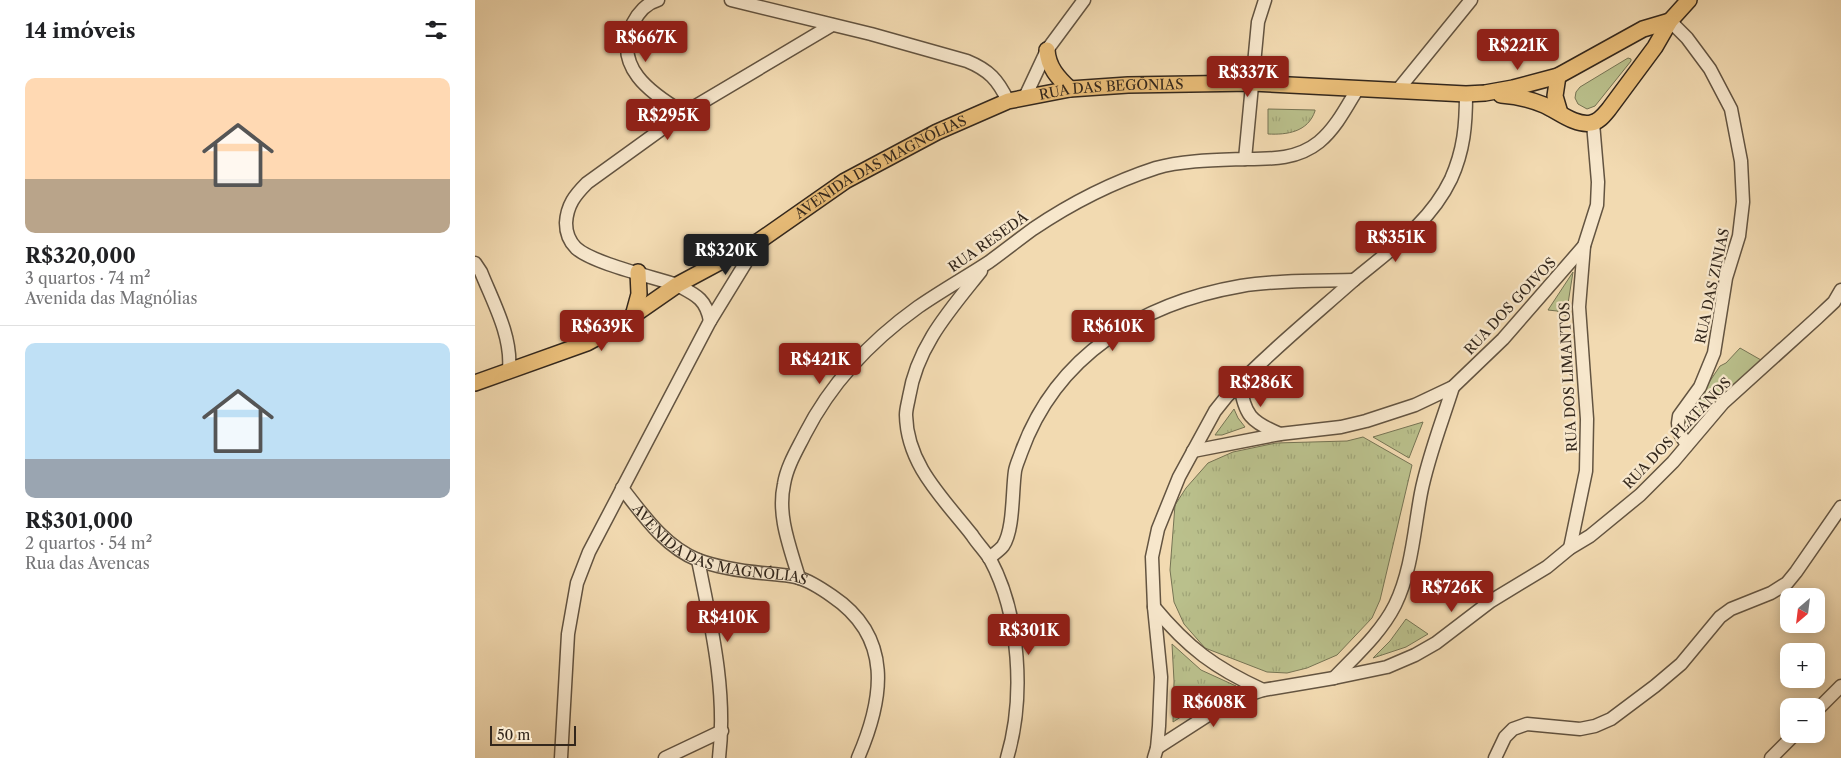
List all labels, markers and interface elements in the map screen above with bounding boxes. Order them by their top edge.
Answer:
icon: filters [422,16,450,44]
text: 14 imóveis [25,18,136,43]
pin: R$667K [605,20,687,63]
text: R$667K [615,27,677,47]
pin: R$221K [1477,28,1559,71]
text: R$221K [1488,35,1548,55]
pin: R$337K [1207,56,1289,98]
text: R$337K [1218,62,1278,82]
street label: RUA DAS BEGÔNIAS [1037,75,1184,104]
pin: R$295K [627,98,709,141]
text: R$295K [637,105,699,125]
icon: home [193,110,283,200]
street label: AVENIDA DAS MAGNÓLIAS [790,111,969,223]
street label: RUA RESEDÁ [945,208,1032,276]
pin: R$351K [1355,220,1437,263]
text: R$351K [1366,227,1426,247]
street label: RUA DAS ZINIAS [1691,227,1733,345]
pin: R$320K [685,234,767,276]
text: R$320K [695,240,757,260]
text: R$320,000 [25,243,136,268]
street label: RUA DOS GOIVOS [1460,253,1560,359]
text: 3 quartos · 74 m² [25,268,151,288]
text: Avenida das Magnólias [25,288,197,308]
street label: RUA DOS LIMANTOS [1555,302,1581,452]
pin: R$639K [561,310,643,352]
pin: R$610K [1072,310,1154,352]
text: R$639K [571,316,633,336]
text: R$610K [1083,316,1143,336]
pin: R$421K [779,342,861,385]
text: R$421K [790,349,850,369]
pin: R$286K [1220,366,1302,408]
text: R$286K [1230,372,1292,392]
street label: RUA DOS PLATANOS [1619,374,1735,492]
icon: home [193,376,283,466]
street label: AVENIDA DAS MAGNÓLIAS [628,499,810,589]
text: R$301,000 [25,508,133,533]
text: 2 quartos · 54 m² [25,533,152,553]
text: Rua das Avencas [25,553,150,573]
pin: R$726K [1411,570,1493,613]
text: R$726K [1421,577,1483,597]
north arrow [1780,588,1825,632]
map controls [1780,588,1825,743]
pin: R$410K [687,600,769,643]
text: R$410K [698,607,758,627]
pin: R$301K [988,614,1070,656]
text: R$301K [999,620,1059,640]
button: + [1780,643,1825,688]
pin: R$608K [1173,686,1255,728]
text: R$608K [1182,692,1246,712]
button: − [1780,698,1825,743]
scale bar [490,723,576,746]
text: 50 m [497,726,530,744]

